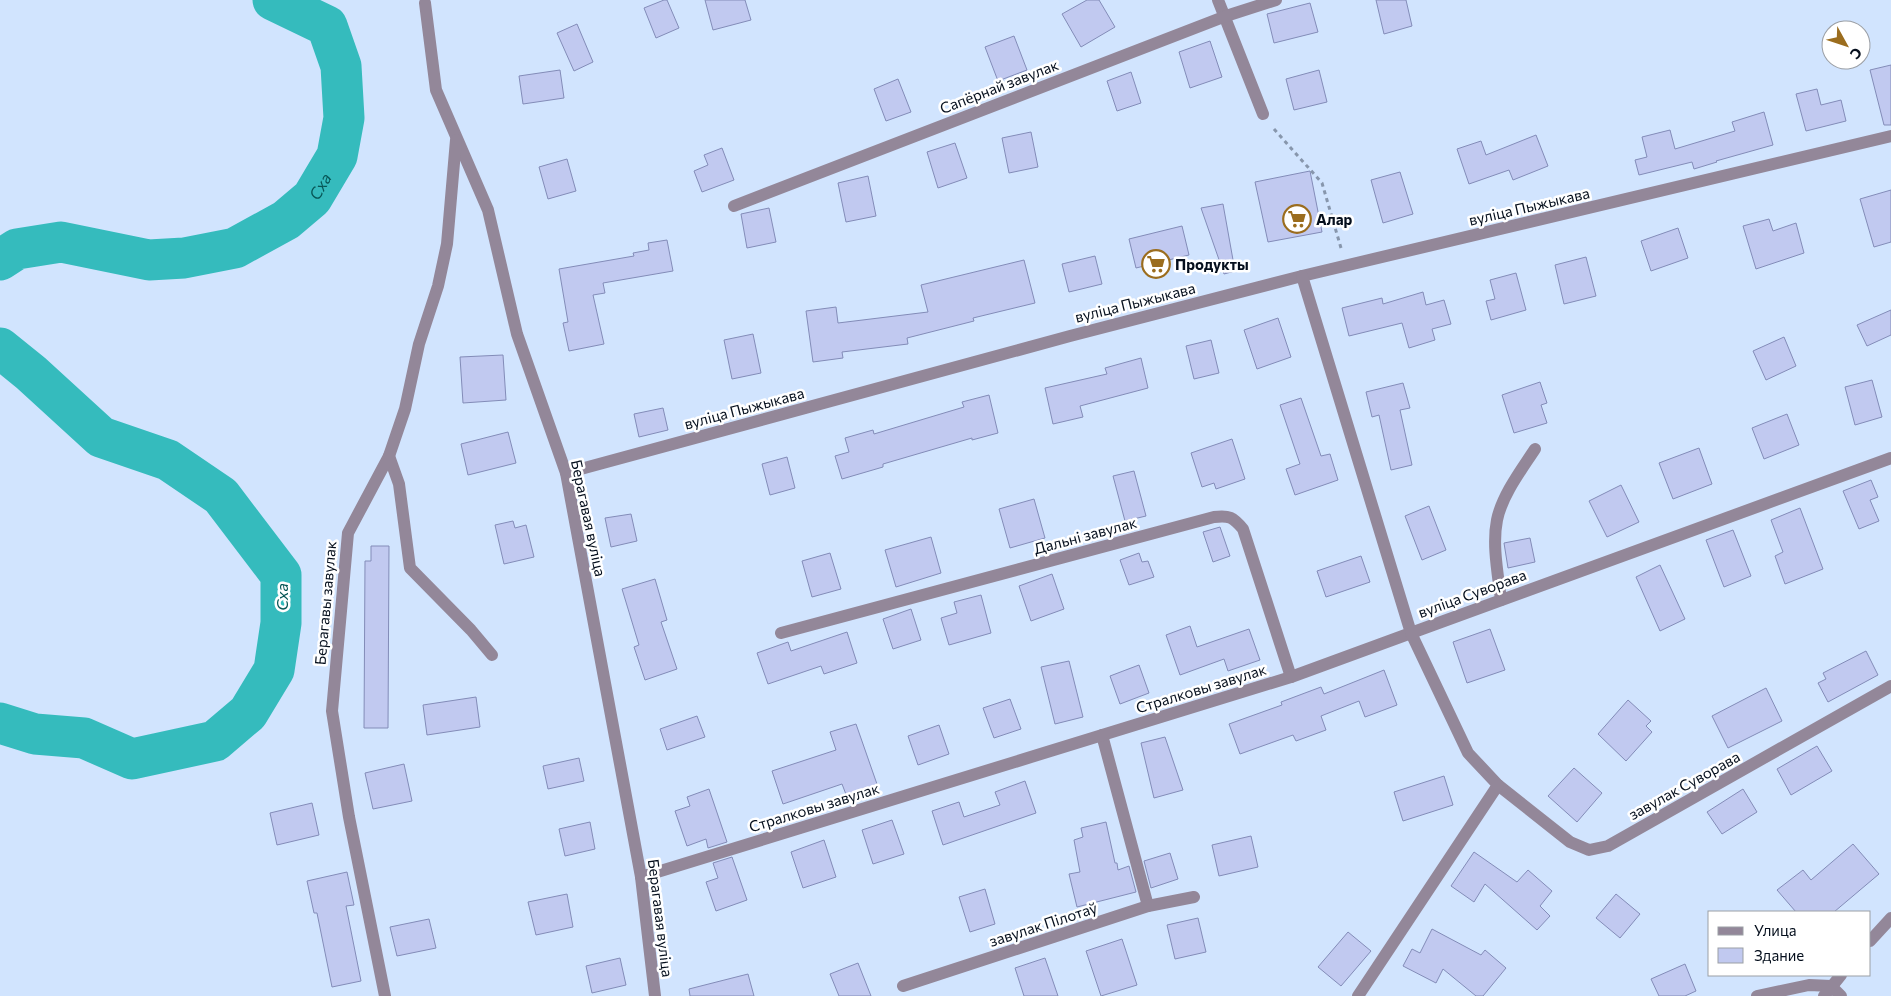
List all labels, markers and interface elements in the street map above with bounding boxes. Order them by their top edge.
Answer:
north arrow [1821,20,1871,70]
text: С [1847,45,1866,63]
street label: Сапёрнай завулак [937,55,1061,117]
water label: Сха [304,169,334,203]
street label: вуліца Пыжыкава [1467,183,1591,229]
supermarket icon: Алар [1282,204,1312,234]
place label: Алар [1316,210,1353,228]
supermarket icon: Продукты [1141,249,1171,279]
place label: Продукты [1175,255,1249,273]
street label: вуліца Пыжыкава [1073,278,1197,326]
street label: вуліца Пыжыкава [682,383,806,433]
street label: Берагавая вуліца [568,458,610,578]
street label: Дальні завулак [1032,513,1138,557]
street label: Берагавы завулак [311,540,339,666]
street label: вуліца Суворава [1415,565,1529,621]
water label: Сха [272,583,291,611]
street label: Стралковы завулак [1134,660,1268,716]
street label: завулак Суворава [1625,747,1743,823]
street label: Стралковы завулак [747,779,881,835]
street label: Берагавая вуліца [645,858,677,978]
street label: завулак Пілотаў [987,898,1100,950]
legend [1708,911,1871,976]
text: Улица [1754,921,1796,939]
text: Здание [1754,946,1804,964]

